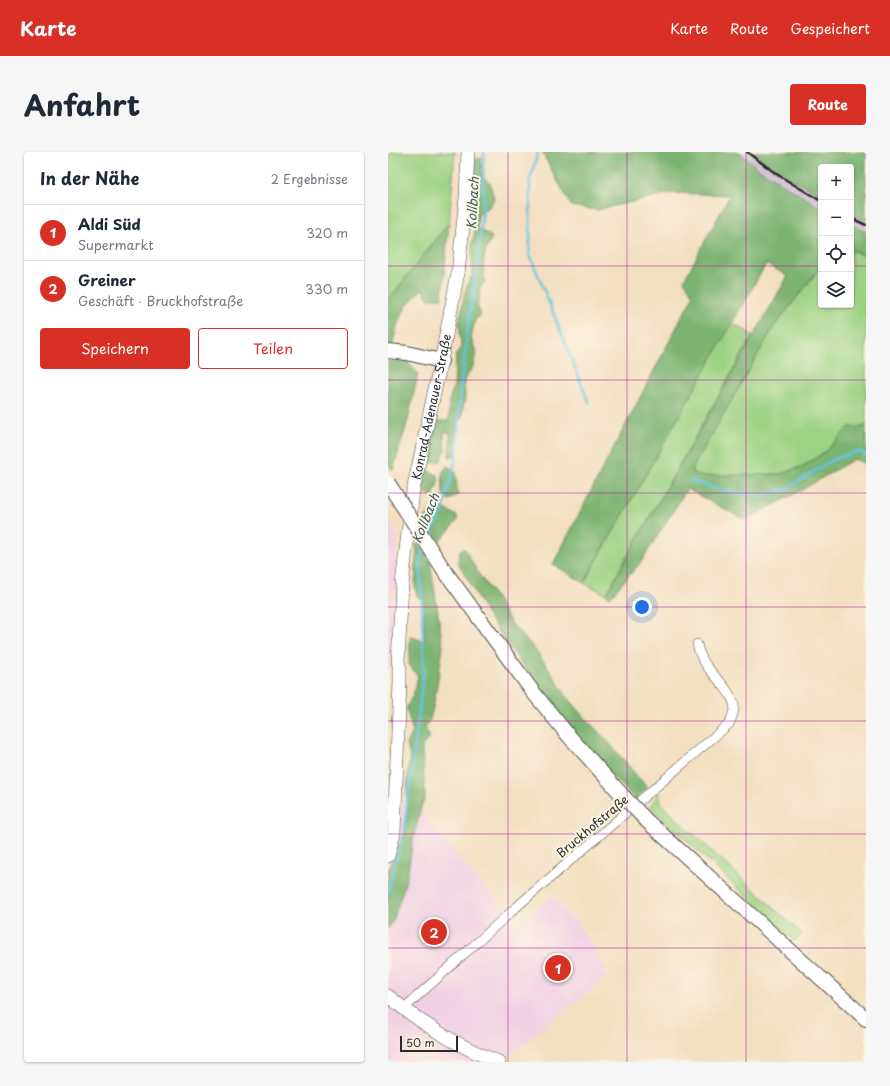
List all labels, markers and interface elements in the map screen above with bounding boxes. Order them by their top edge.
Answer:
text: Karte [20,14,77,42]
text: Karte [670,18,708,39]
text: Route [730,18,768,39]
text: Gespeichert [790,18,870,39]
text: Anfahrt [24,83,140,126]
button: Route [790,84,866,125]
map controls [818,164,854,308]
button: + [818,164,854,200]
text: In der Nähe [40,165,139,191]
text: 2 Ergebnisse [271,169,348,188]
water label: Kollbach [461,176,483,230]
button: − [818,200,854,236]
text: Aldi Süd [78,212,141,235]
text: 1 [50,223,56,242]
text: 320 m [306,223,348,242]
text: Supermarkt [78,235,153,254]
button: locate [818,236,854,272]
text: Greiner [78,268,136,291]
button: layers [818,272,854,308]
text: 2 [48,279,58,298]
text: 330 m [305,279,348,298]
text: Geschäft · Bruckhofstraße [78,291,243,310]
button: Speichern [40,328,190,369]
button: Teilen [198,328,348,369]
street label: Konrad-Adenauer-Straße [407,332,455,481]
water label: Kollbach [406,490,444,546]
your location [632,597,652,617]
street label: Bruckhofstraße [552,790,632,862]
pin: 2 [421,917,447,947]
pin: 1 [545,953,571,983]
scale bar [400,1034,458,1053]
text: 50 m [406,1034,435,1051]

